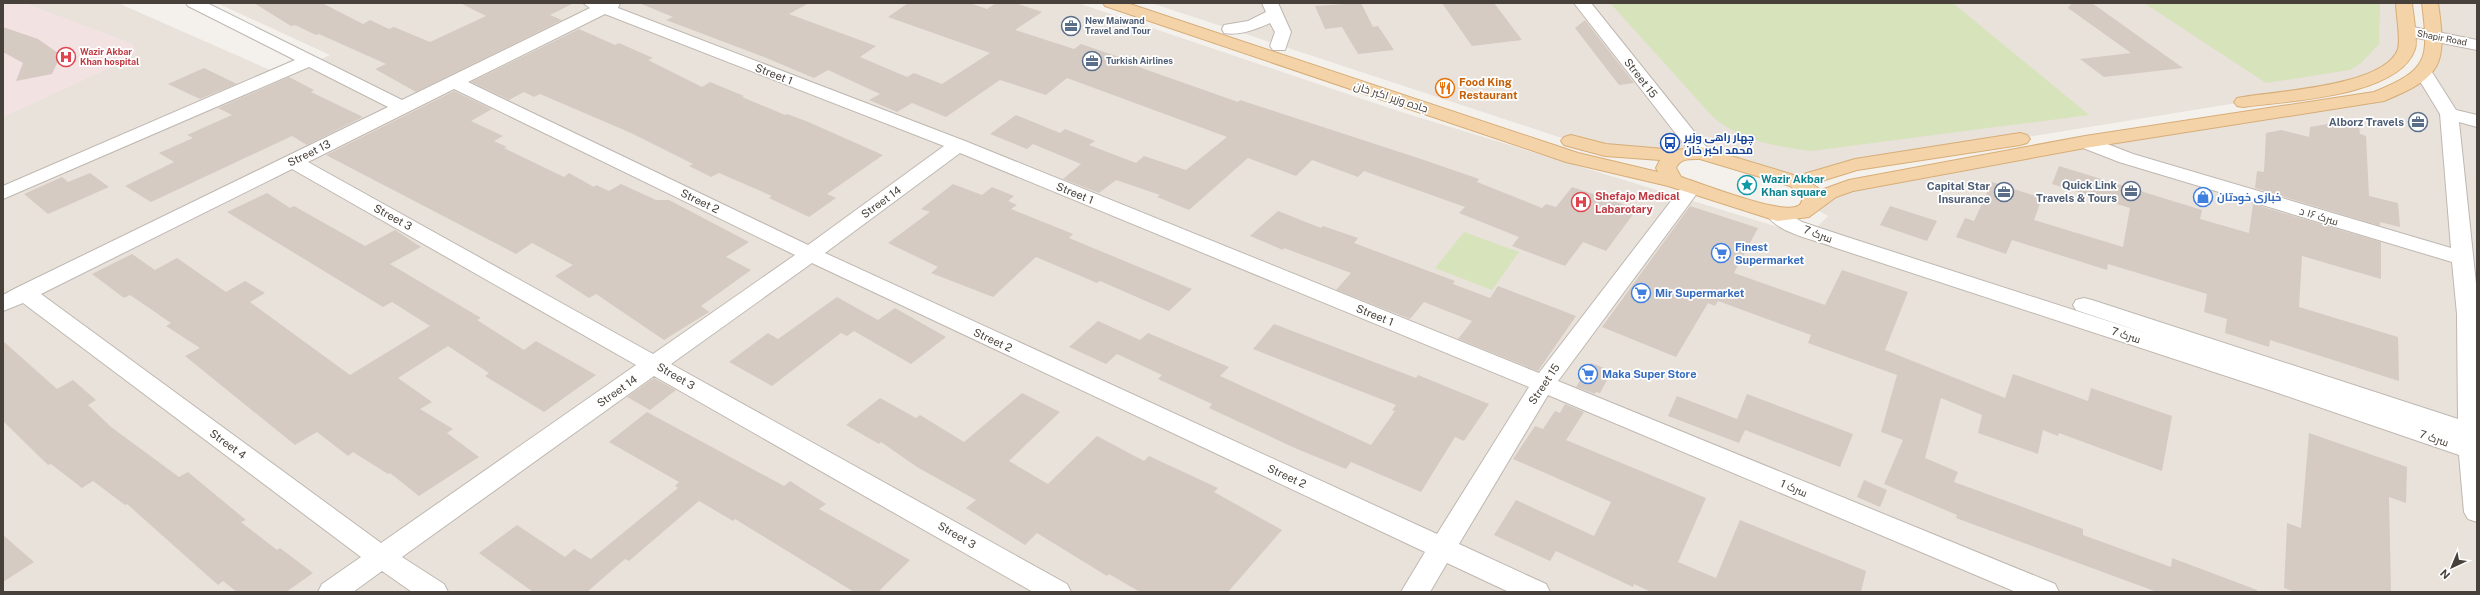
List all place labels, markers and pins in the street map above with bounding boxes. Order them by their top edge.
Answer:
office icon: New Maiwand Travel and Tour [1060,15,1082,37]
place label: New Maiwand Travel and Tour [1085,15,1151,36]
hospital icon: Wazir Akbar Khan hospital [55,46,77,68]
place label: Wazir Akbar Khan hospital [80,46,139,67]
office icon: Turkish Airlines [1081,50,1103,72]
place label: Turkish Airlines [1106,55,1173,66]
place label: Food King Restaurant [1459,76,1518,101]
restaurant icon: Food King Restaurant [1434,77,1456,99]
office icon: Alborz Travels [2407,111,2429,133]
place label: Alborz Travels [2329,116,2404,128]
place label: چهار راهی وزیر محمد اکبر خان [1683,131,1754,157]
bus stop icon: چهار راهی وزیر محمد اکبر خان [1659,132,1681,154]
place label: Wazir Akbar Khan square [1761,173,1827,198]
place icon: Wazir Akbar Khan square [1736,174,1758,196]
place label: Quick Link Travels & Tours [2036,179,2118,204]
place label: Capital Star Insurance [1927,180,1990,205]
office icon: Quick Link Travels & Tours [2120,180,2142,202]
office icon: Capital Star Insurance [1993,181,2015,203]
shop icon: خبازی خودتان [2192,186,2214,208]
place label: Shefajo Medical Labarotary [1595,190,1680,215]
hospital icon: Shefajo Medical Labarotary [1570,191,1592,213]
place label: خبازی خودتان [2217,191,2281,205]
place label: Finest Supermarket [1735,241,1805,266]
supermarket icon: Finest Supermarket [1710,242,1732,264]
supermarket icon: Mir Supermarket [1630,282,1652,304]
place label: Mir Supermarket [1655,287,1745,299]
supermarket icon: Maka Super Store [1577,363,1599,385]
place label: Maka Super Store [1602,368,1696,380]

